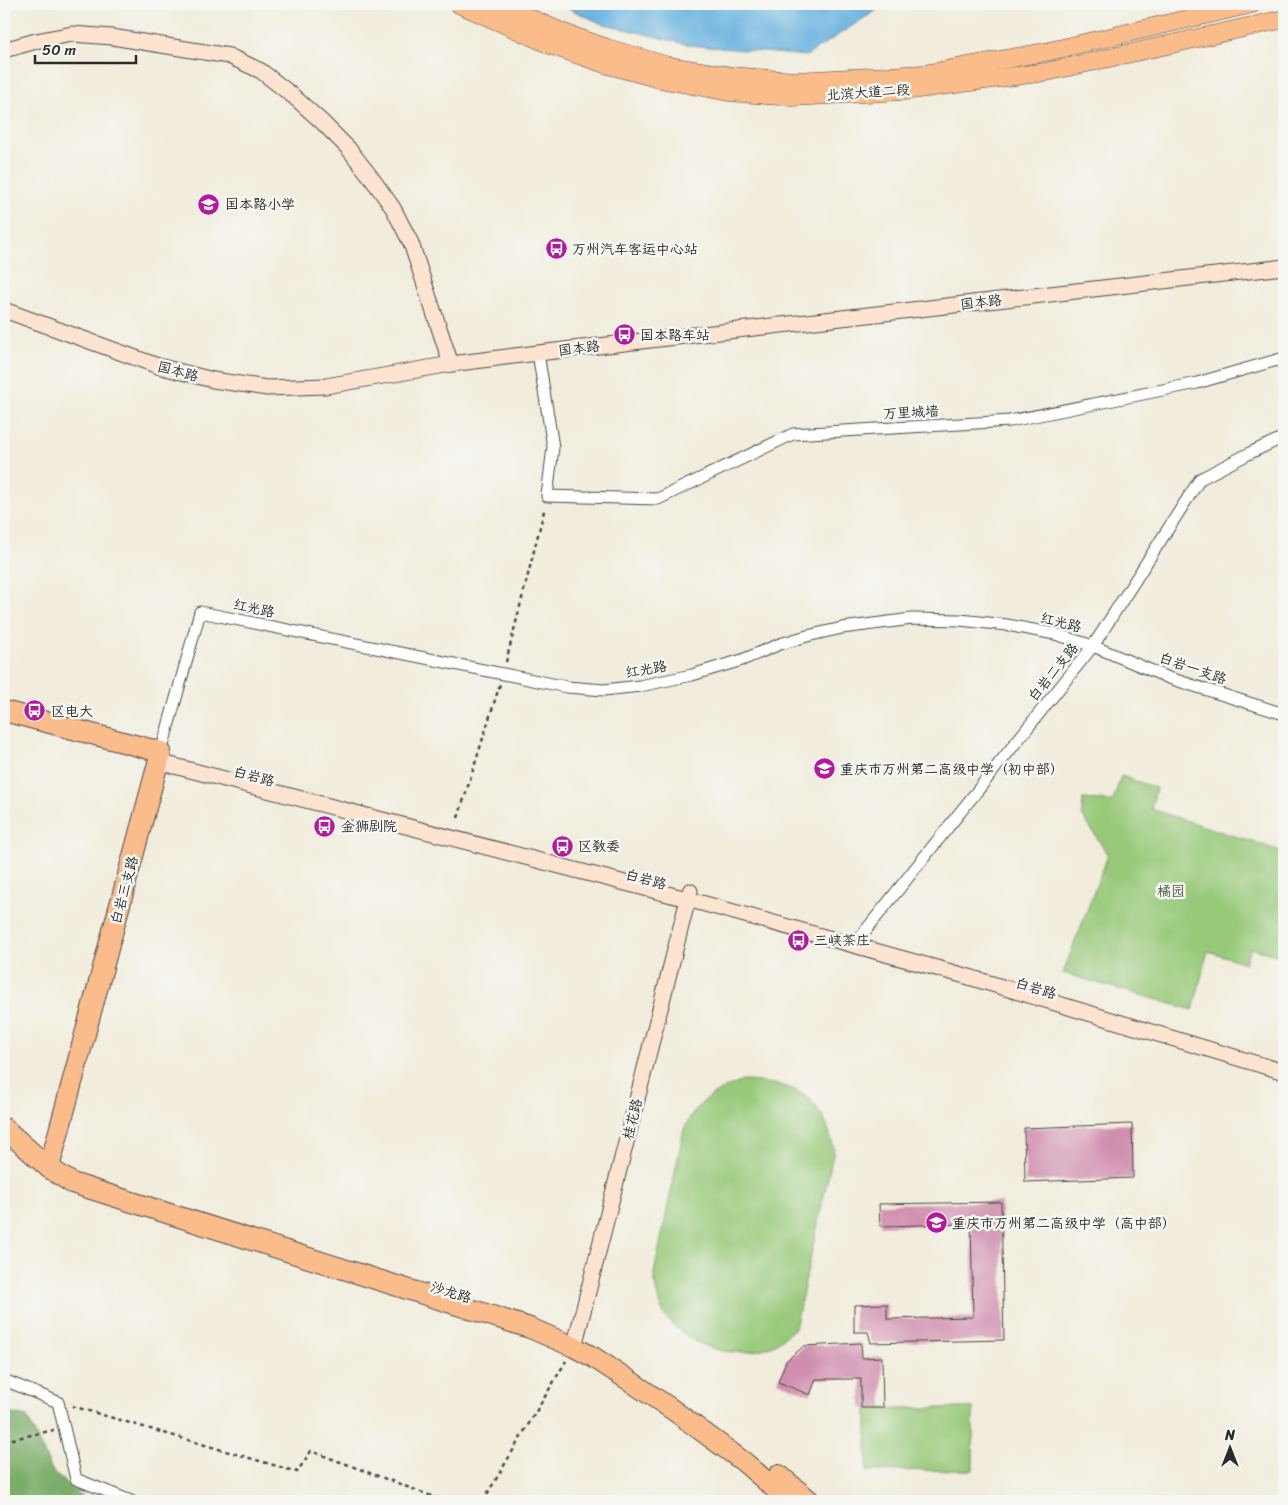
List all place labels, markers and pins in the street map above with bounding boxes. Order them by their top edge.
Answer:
school or university icon: 国本路小学 [197,192,221,216]
place label: 国本路小学 [225,192,295,217]
bus stop icon: 万州汽车客运中心站 [544,237,568,261]
place label: 万州汽车客运中心站 [572,237,698,262]
bus stop icon: 国本路车站 [612,323,636,347]
place label: 国本路车站 [640,323,710,348]
bus stop icon: 区电大 [23,699,47,723]
place label: 区电大 [51,699,93,724]
school or university icon: 重庆市万州第二高级中学（初中部） [812,757,836,781]
place label: 重庆市万州第二高级中学（初中部） [840,757,1064,782]
bus stop icon: 金狮剧院 [313,814,337,838]
place label: 金狮剧院 [341,814,397,839]
bus stop icon: 区教委 [550,834,574,858]
place label: 区教委 [578,834,620,859]
bus stop icon: 三峡茶庄 [786,928,810,952]
place label: 三峡茶庄 [814,928,870,953]
school or university icon: 重庆市万州第二高级中学（高中部） [924,1211,948,1235]
place label: 重庆市万州第二高级中学（高中部） [952,1211,1176,1236]

